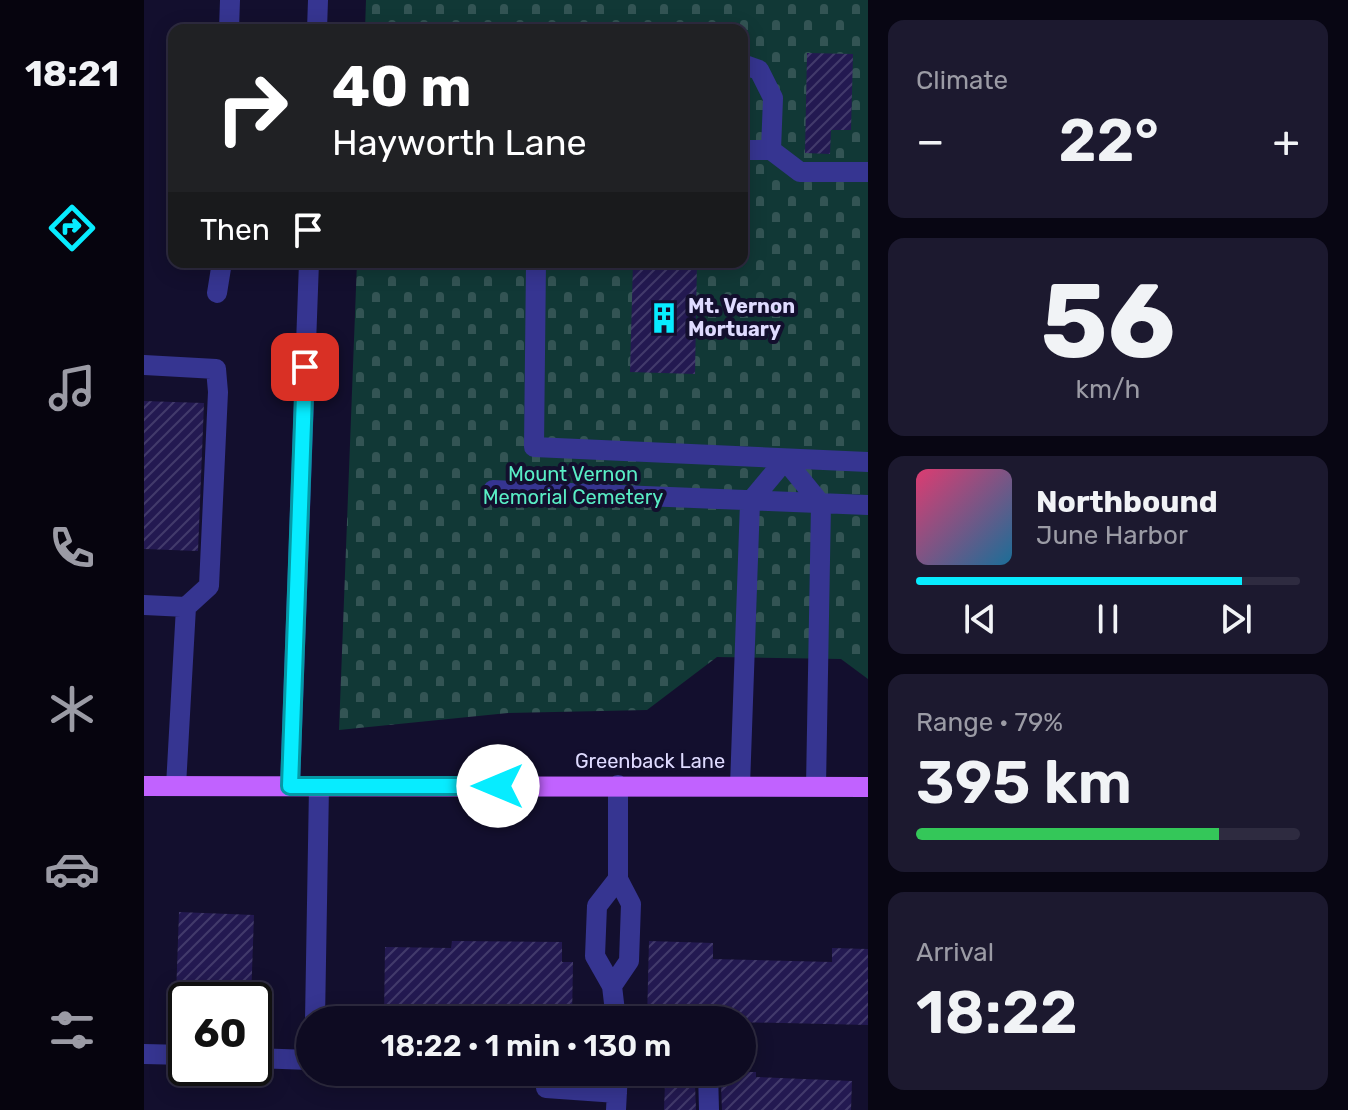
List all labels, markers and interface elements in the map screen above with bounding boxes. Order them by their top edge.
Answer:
text: 18:21 [25,52,119,95]
text: 40 m [332,54,472,120]
icon: right [200,56,304,160]
text: Climate [916,65,1008,96]
text: 22° [1058,105,1159,176]
text: − [916,115,945,167]
text: + [1273,115,1300,167]
text: Hayworth Lane [332,121,587,164]
icon: directions [44,200,100,256]
icon: arrive [286,208,330,252]
text: Then [200,212,270,248]
text: 56 [1041,260,1175,383]
place label: Mt. Vernon Mortuary [688,294,795,341]
building icon: Mt. Vernon Mortuary [647,301,681,335]
pin [271,333,339,401]
icon: arrive [283,345,327,389]
icon: music [44,360,100,416]
text: km/h [1076,374,1140,405]
park label: Mount Vernon Memorial Cemetery [483,462,663,509]
text: Northbound [1036,484,1218,520]
icon: phone [44,520,100,576]
text: June Harbor [1036,520,1188,551]
icon: previous [958,597,1002,641]
icon: pause [1086,597,1130,641]
icon: next [1214,597,1258,641]
icon: climate [44,681,100,737]
text: Range · 79% [916,707,1063,738]
position arrow [456,744,540,828]
text: 395 km [916,747,1132,818]
street label: Greenback Lane [575,749,725,773]
icon: car [44,841,100,897]
text: Arrival [916,937,994,968]
text: 18:22 [916,977,1078,1048]
speed limit sign: 60 [168,982,272,1086]
icon: filters [44,1002,100,1058]
text: 18:22 · 1 min · 130 m [381,1028,671,1064]

